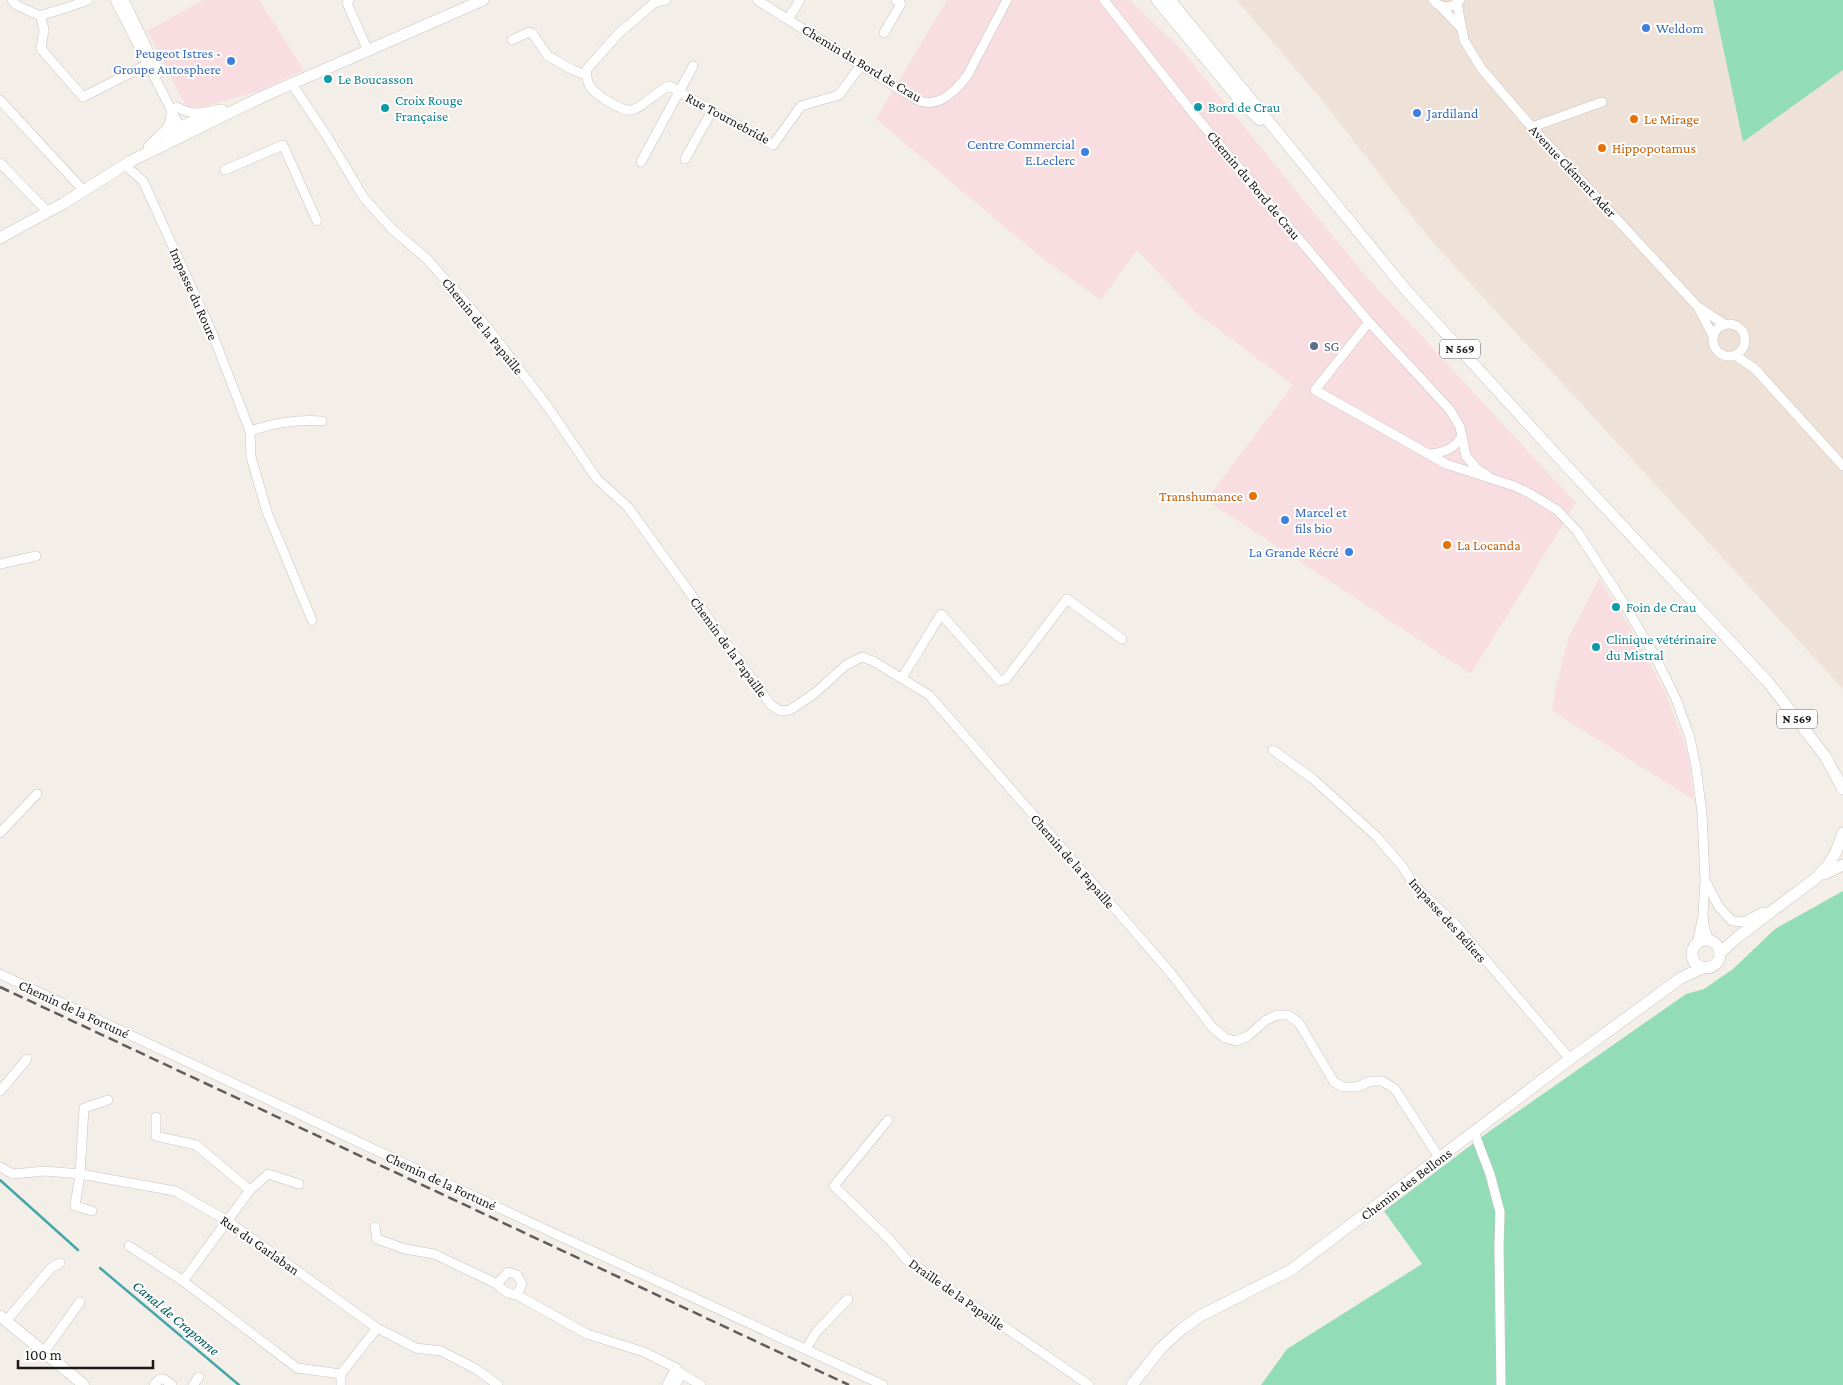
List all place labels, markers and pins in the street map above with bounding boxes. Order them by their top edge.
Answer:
place label: Weldom [1656,20,1704,36]
marker: Weldom [1640,22,1652,34]
place label: Peugeot Istres - Groupe Autosphere [113,45,221,77]
marker: Peugeot Istres - Groupe Autosphere [225,55,237,67]
place label: Le Boucasson [338,71,414,87]
marker: Le Boucasson [322,73,334,85]
place label: Croix Rouge Française [395,92,463,124]
place label: Bord de Crau [1208,99,1281,115]
marker: Bord de Crau [1192,101,1204,113]
marker: Croix Rouge Française [379,102,391,114]
place label: Jardiland [1425,105,1479,121]
marker: Jardiland [1411,107,1423,119]
place label: Le Mirage [1644,111,1699,127]
marker: Le Mirage [1628,113,1640,125]
place label: Centre Commercial E.Leclerc [967,136,1075,168]
place label: Hippopotamus [1612,140,1696,156]
marker: Hippopotamus [1596,142,1608,154]
marker: Centre Commercial E.Leclerc [1079,146,1091,158]
place label: SG [1324,338,1340,354]
marker: SG [1308,340,1320,352]
place label: Transhumance [1159,488,1243,504]
marker: Transhumance [1247,490,1259,502]
place label: Marcel et fils bio [1295,504,1347,536]
marker: Marcel et fils bio [1279,514,1291,526]
place label: La Locanda [1457,537,1521,553]
marker: La Locanda [1441,539,1453,551]
place label: La Grande Récré [1249,544,1339,560]
marker: La Grande Récré [1343,546,1355,558]
place label: Foin de Crau [1626,599,1697,615]
marker: Foin de Crau [1610,601,1622,613]
place label: Clinique vétérinaire du Mistral [1606,631,1716,663]
marker: Clinique vétérinaire du Mistral [1590,641,1602,653]

